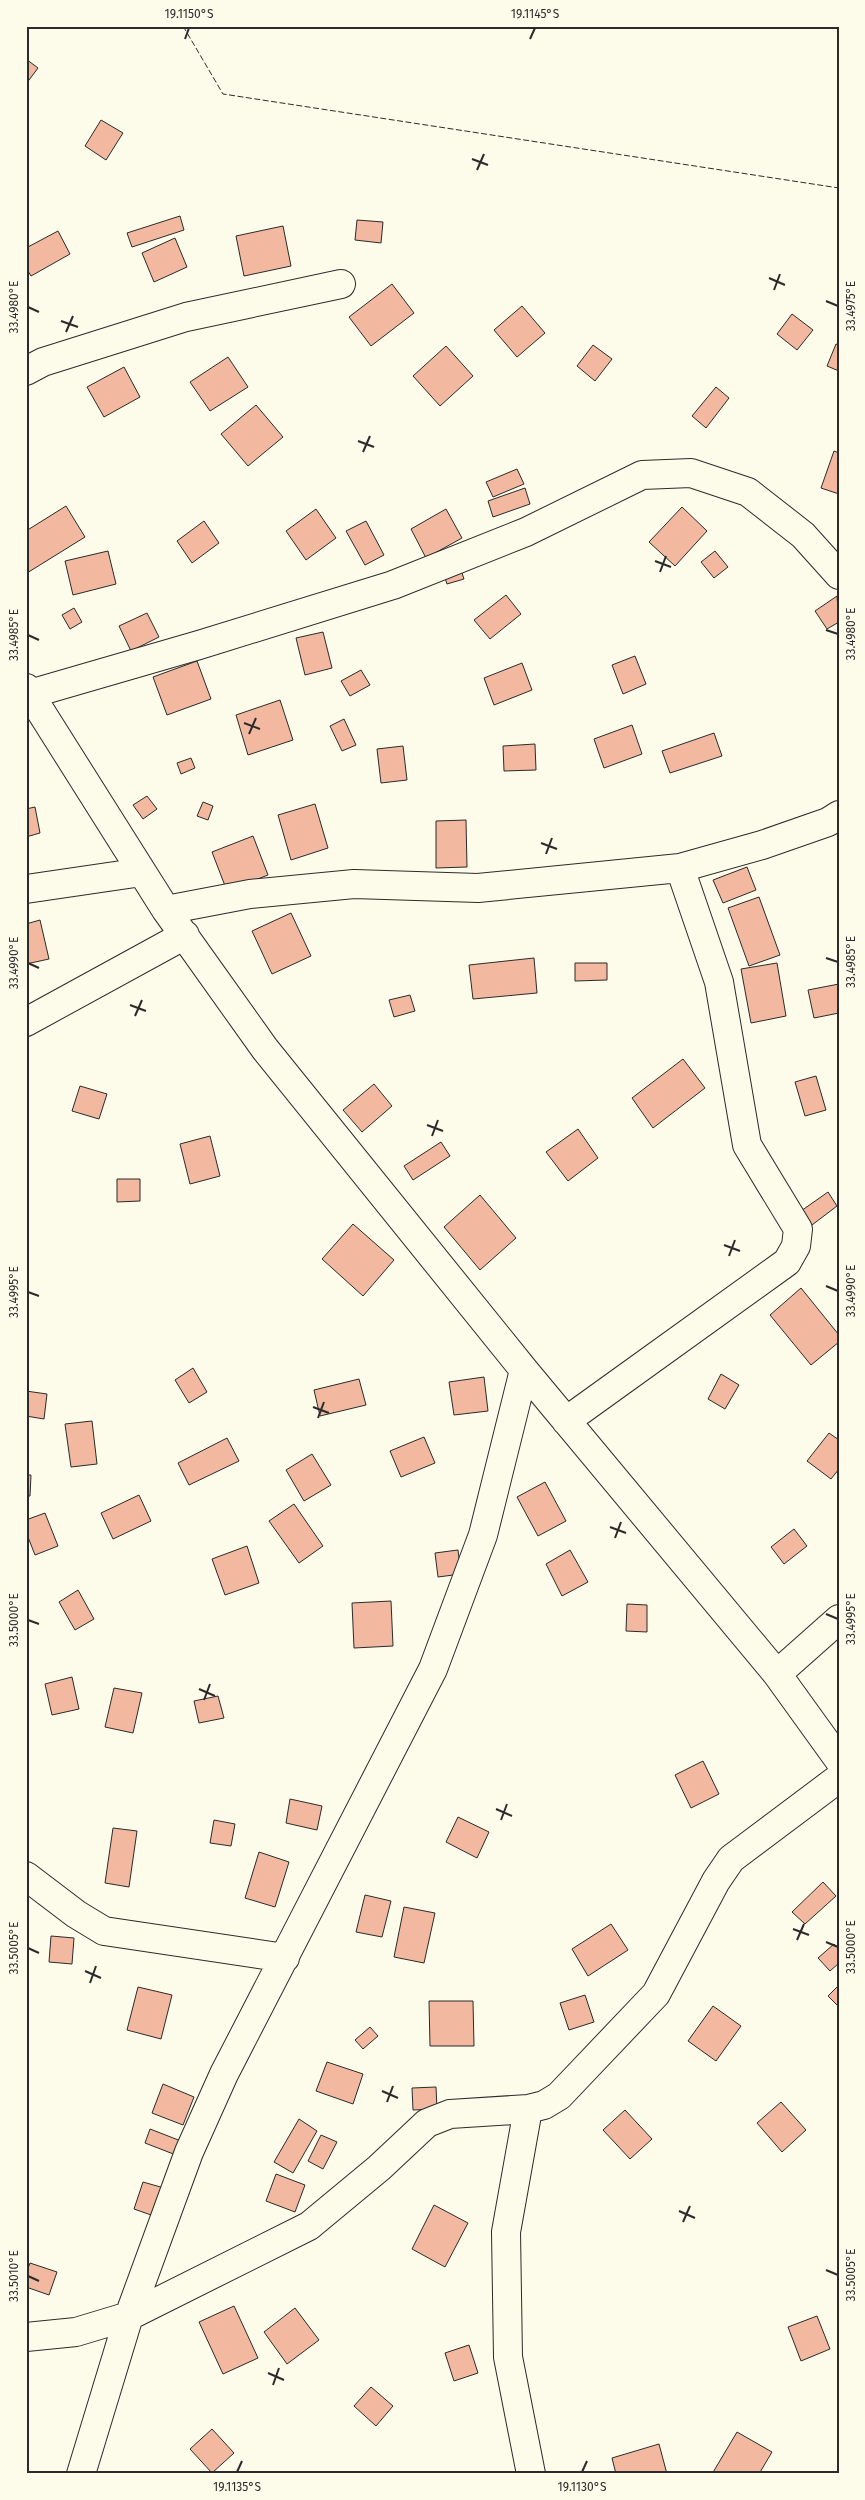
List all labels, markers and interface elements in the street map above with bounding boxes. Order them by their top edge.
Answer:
text: 19.1150°S [165,7,214,21]
text: 19.1145°S [511,7,560,21]
text: 33.4980°E [7,281,21,333]
text: 33.4975°E [844,281,858,331]
text: 33.4980°E [844,608,858,660]
text: 33.4985°E [7,609,21,661]
text: 33.4985°E [844,936,858,988]
text: 33.4990°E [7,937,21,989]
text: 33.4990°E [844,1265,858,1317]
text: 33.4995°E [7,1266,21,1318]
text: 33.5000°E [7,1593,21,1647]
text: 33.4995°E [844,1593,858,1645]
text: 33.5000°E [844,1920,858,1974]
text: 33.5005°E [7,1922,21,1974]
text: 33.5005°E [844,2249,858,2301]
text: 33.5010°E [7,2250,21,2302]
text: 19.1135°S [213,2480,262,2494]
text: 19.1130°S [558,2480,607,2494]

